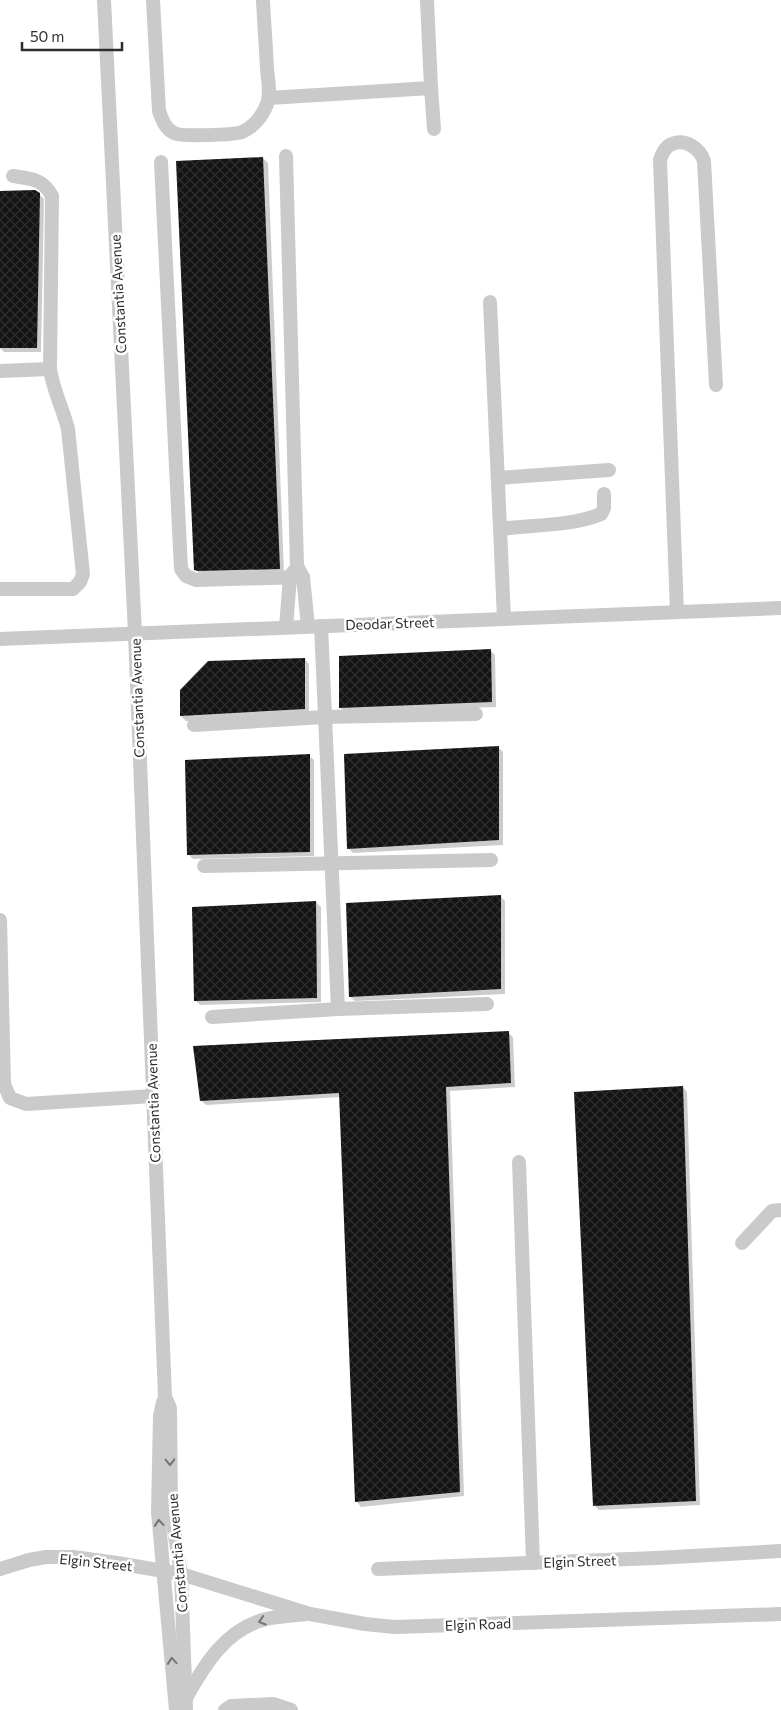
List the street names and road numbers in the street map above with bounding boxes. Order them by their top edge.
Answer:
street label: Constantia Avenue [106,234,130,354]
street label: Deodar Street [345,613,435,633]
street label: Constantia Avenue [126,638,148,758]
street label: Constantia Avenue [142,1043,164,1163]
street label: Constantia Avenue [163,1493,191,1613]
street label: Elgin Street [59,1550,134,1574]
street label: Elgin Street [543,1551,617,1571]
street label: Elgin Road [444,1614,512,1634]

